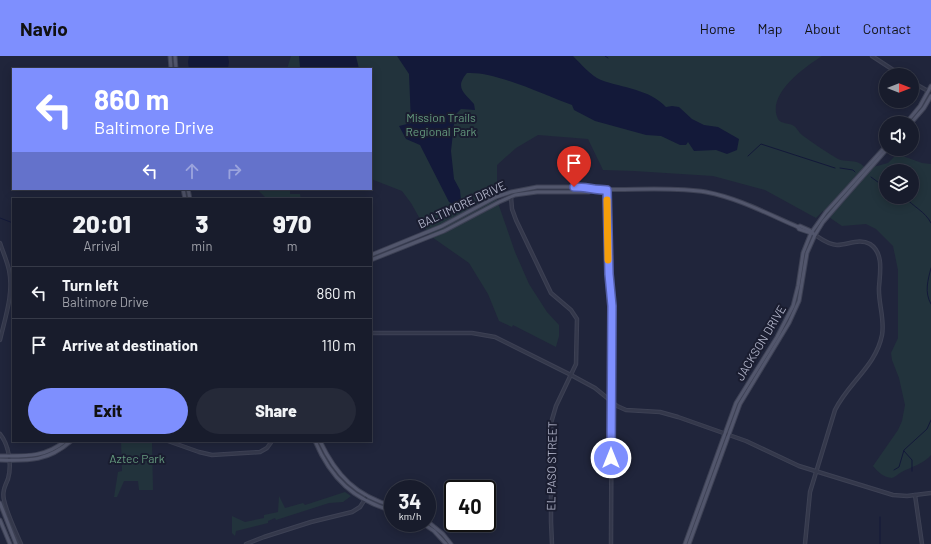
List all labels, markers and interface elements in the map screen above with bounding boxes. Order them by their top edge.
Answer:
text: Navio [20,17,68,40]
text: Home [700,20,736,37]
text: Map [758,20,782,37]
text: About [804,20,841,37]
text: Contact [863,20,911,37]
north arrow [879,68,919,108]
map controls [879,68,919,204]
text: 860 m [94,82,169,116]
icon: left [28,84,80,136]
park label: Mission Trails Regional Park [405,110,477,138]
text: Baltimore Drive [94,116,214,138]
button: sound [879,116,919,156]
pin [557,146,591,187]
icon: arrive [563,152,585,174]
icon: left [139,160,161,182]
icon: ahead [181,160,203,182]
icon: right [223,160,245,182]
button: layers [879,164,919,204]
street label: BALTIMORE DRIVE [415,178,508,231]
text: 20:01 [72,209,131,238]
text: 3 [195,209,208,238]
text: 970 [273,209,312,238]
text: Arrival [84,238,120,254]
text: min [191,238,212,254]
text: m [287,238,298,254]
text: Turn left [62,276,118,294]
icon: left [28,282,50,304]
text: 860 m [317,284,356,302]
text: Baltimore Drive [62,294,149,310]
street label: JACKSON DRIVE [732,302,788,383]
icon: arrive [28,334,50,356]
text: Arrive at destination [62,336,198,354]
text: 110 m [322,336,356,354]
button: Exit [28,388,188,434]
button: Share [196,388,356,434]
street label: EL PASO STREET [543,421,559,511]
position arrow [590,437,632,479]
park label: Aztec Park [109,451,165,465]
speed limit sign: 40 [444,480,496,532]
text: 34 [399,489,421,513]
text: km/h [399,510,421,522]

